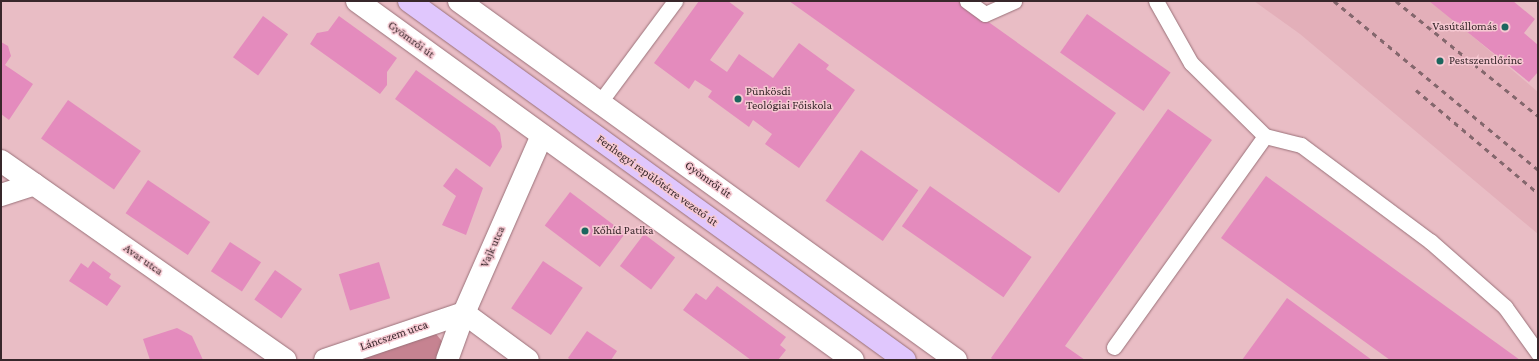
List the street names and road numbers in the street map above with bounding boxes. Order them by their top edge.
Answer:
street label: Gyömrői út [385,18,437,62]
street label: Ferihegyi repülőtérre vezető út [594,132,720,230]
street label: Gyömrői út [682,158,734,202]
street label: Vajk utca [478,224,508,270]
street label: Avar utca [120,241,166,279]
street label: Láncszem utca [358,318,430,354]

